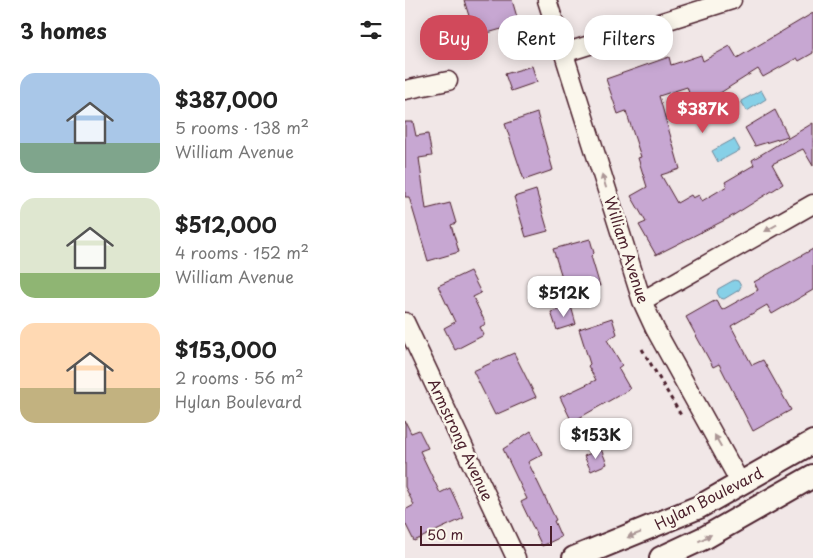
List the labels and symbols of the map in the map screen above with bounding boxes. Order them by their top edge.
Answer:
pin: $387K [668,92,738,134]
one-way arrow [600,174,608,189]
street label: William Avenue [599,193,656,306]
one-way arrow [763,224,778,232]
pin: $512K [529,276,599,318]
street label: Armstrong Avenue [423,374,500,504]
pin: $153K [561,418,631,460]
one-way arrow [713,435,722,448]
street label: Hylan Boulevard [650,460,766,535]
scale bar [420,523,553,546]
one-way arrow [626,531,641,539]
one-way arrow [698,534,712,542]

